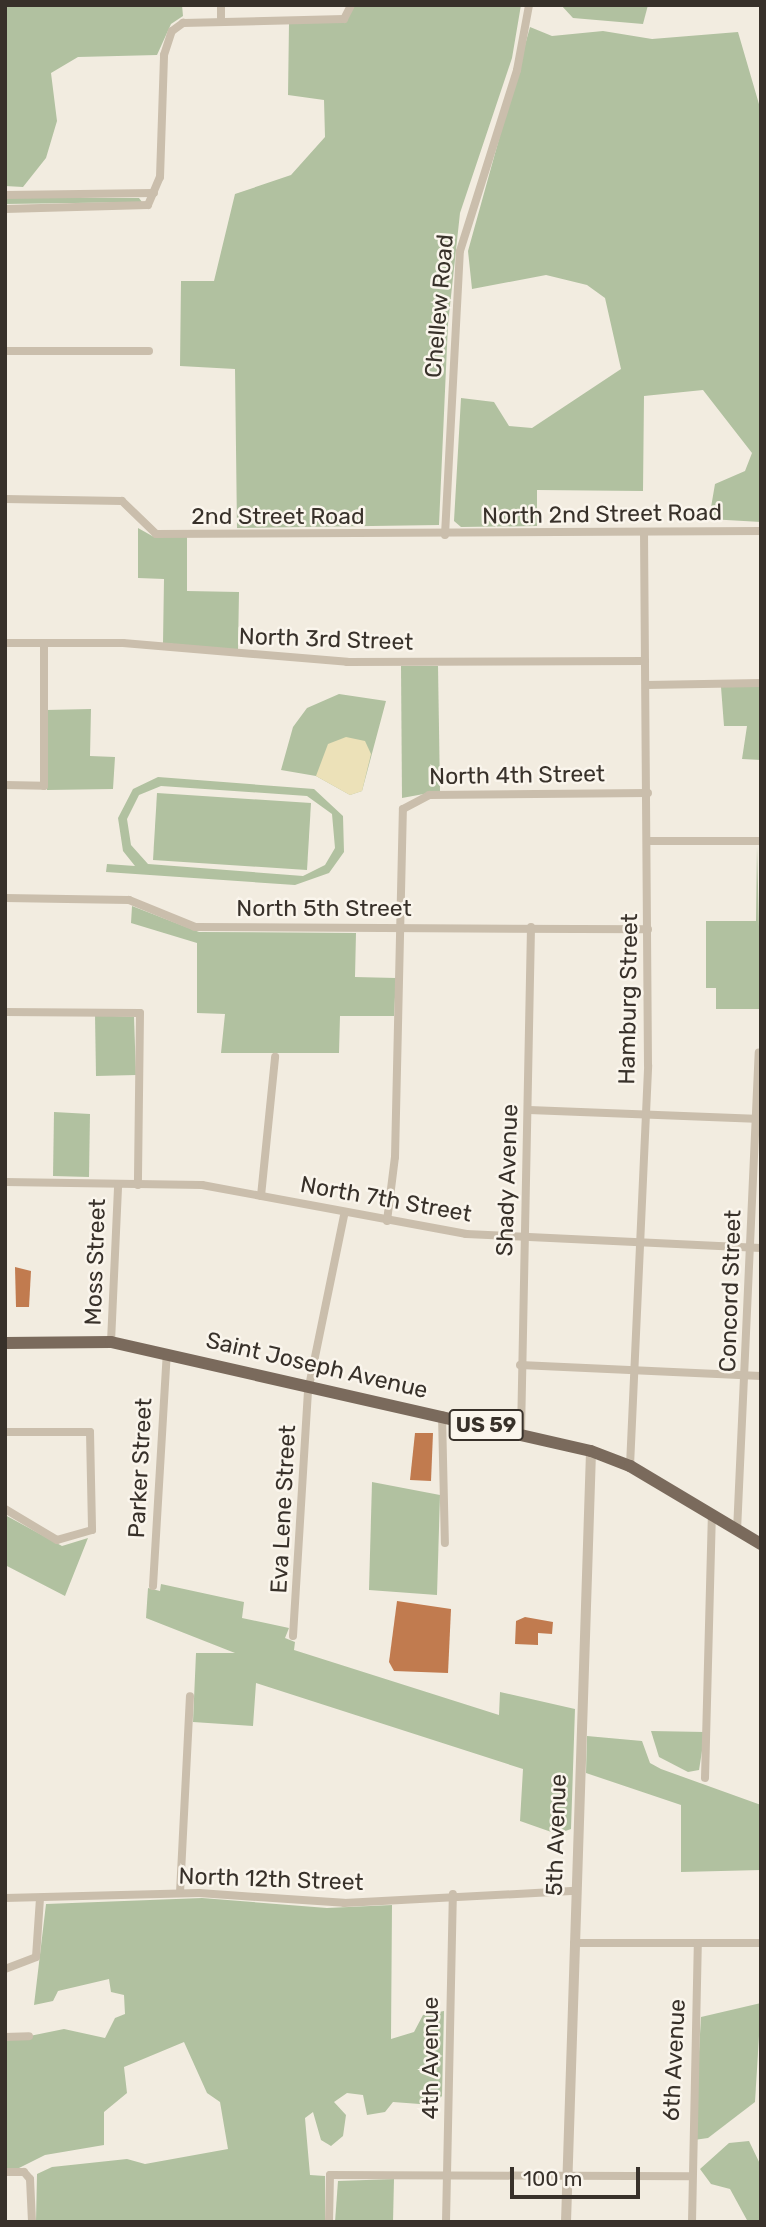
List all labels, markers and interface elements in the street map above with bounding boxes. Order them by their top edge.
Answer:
street label: Chellew Road [419,233,459,379]
street label: North 2nd Street Road [482,498,722,530]
street label: 2nd Street Road [191,502,365,530]
street label: North 3rd Street [238,622,414,656]
street label: North 4th Street [429,760,605,790]
street label: North 5th Street [236,894,412,922]
street label: Hamburg Street [613,913,643,1085]
street label: Shady Avenue [491,1103,523,1257]
street label: North 7th Street [298,1170,474,1228]
street label: Moss Street [79,1198,111,1326]
street label: Concord Street [713,1209,747,1373]
street label: Saint Joseph Avenue [203,1326,431,1404]
street label: Parker Street [123,1397,157,1539]
road number: US 59 [448,1408,524,1442]
street label: Eva Lene Street [265,1424,301,1594]
street label: 5th Avenue [540,1773,572,1897]
street label: North 12th Street [178,1862,364,1896]
street label: 4th Avenue [416,1996,444,2120]
street label: 6th Avenue [657,1998,691,2122]
scale bar [514,2154,644,2198]
text: 100 m [523,2166,582,2191]

